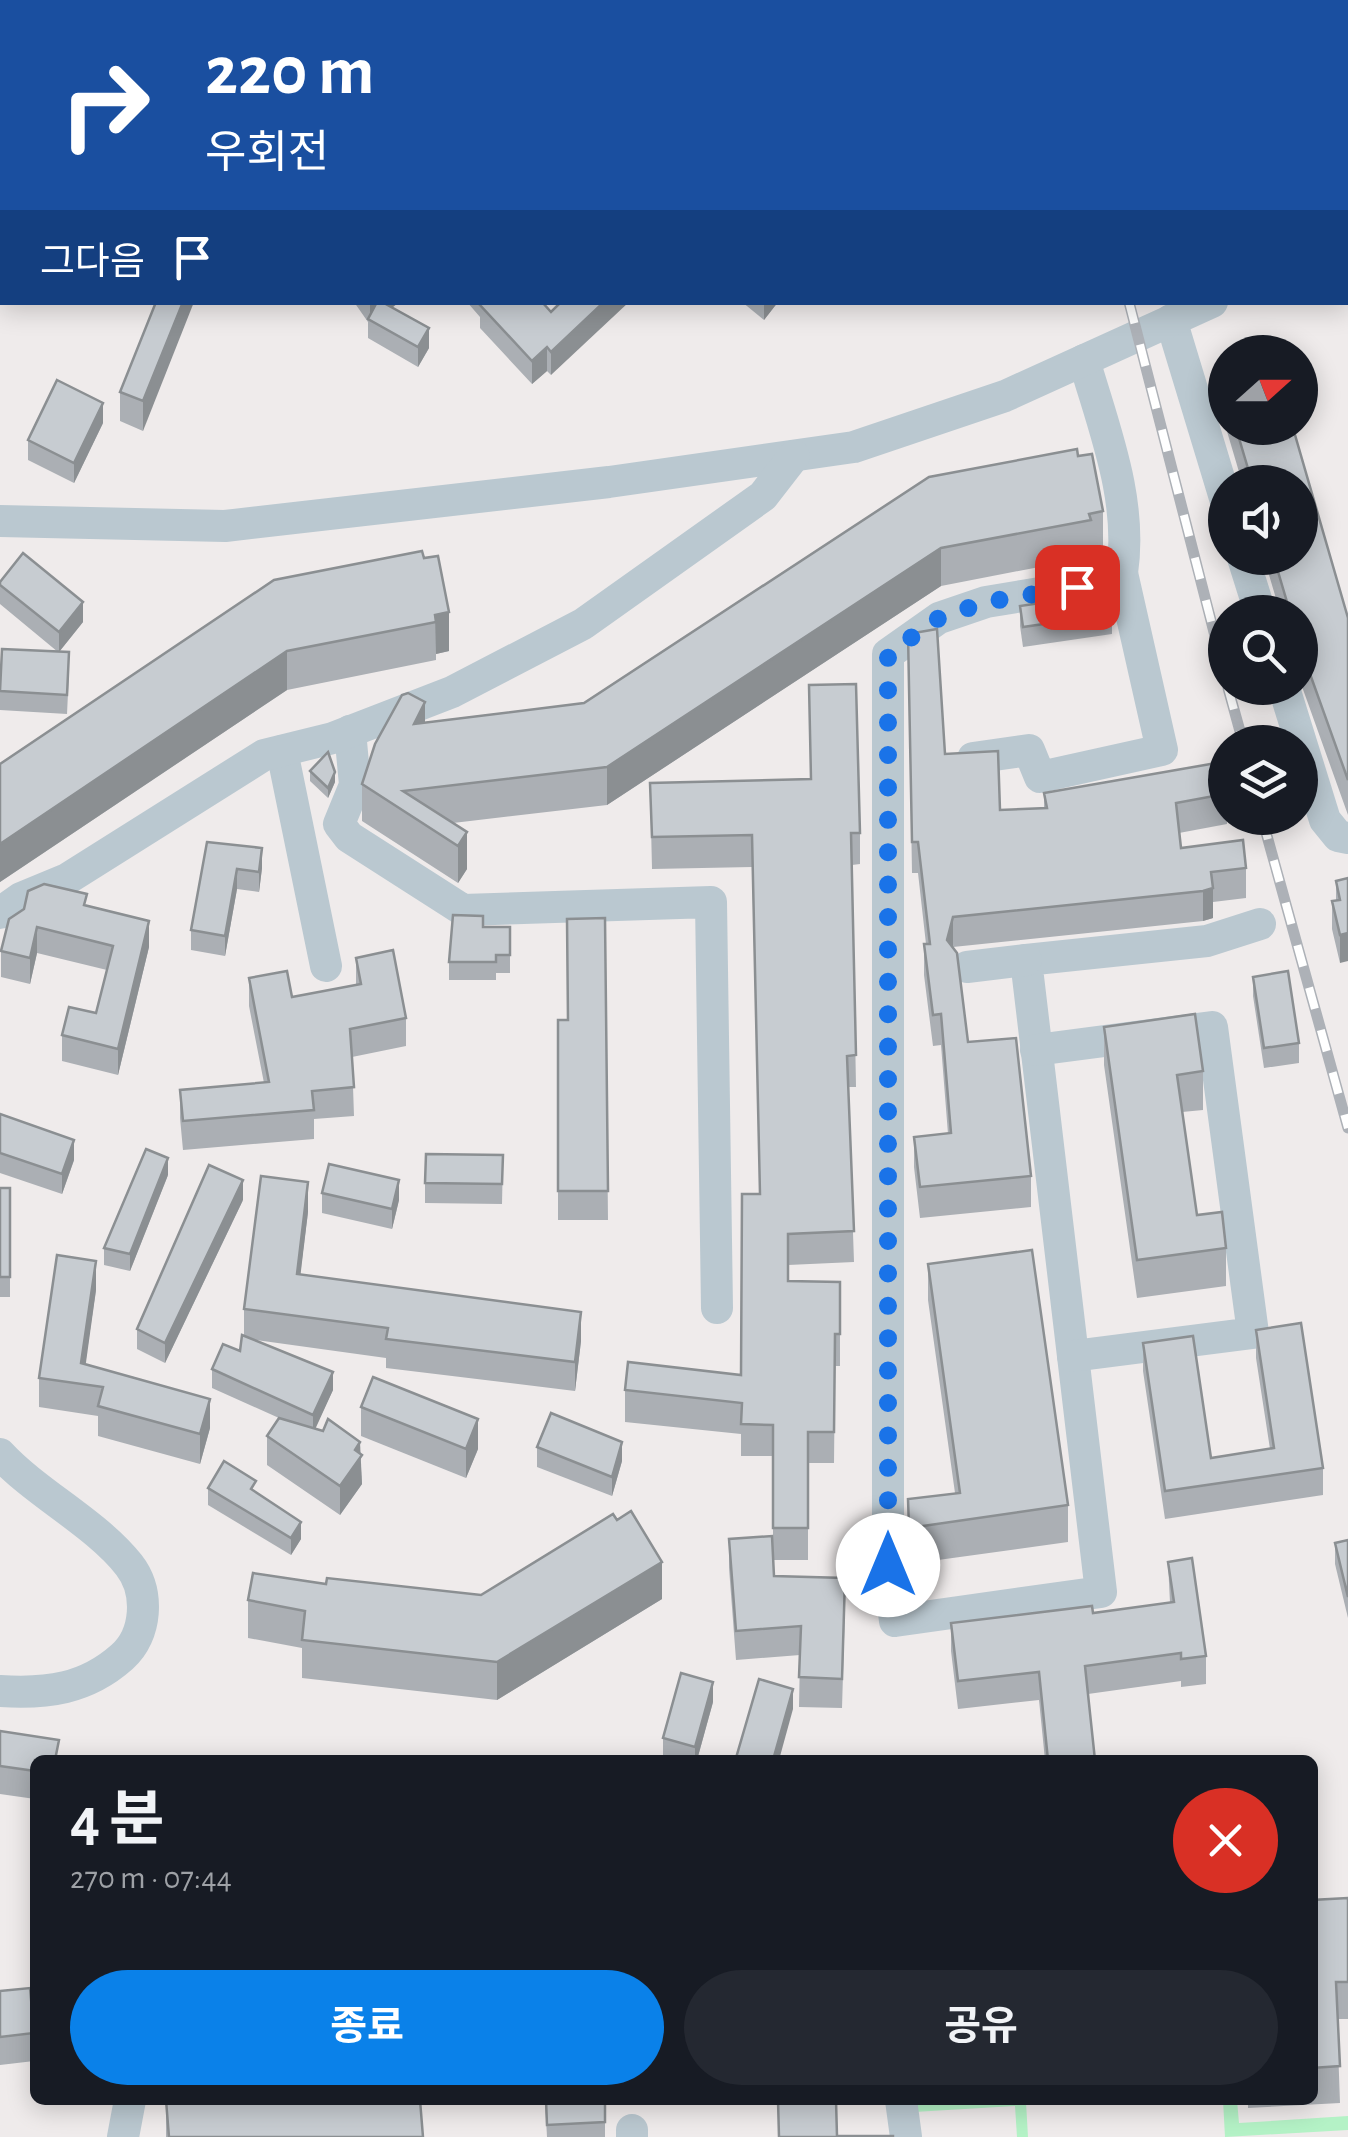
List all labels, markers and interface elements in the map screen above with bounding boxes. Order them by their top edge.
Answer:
text: 220 m [205,37,374,107]
icon: right [40,40,170,170]
text: 우회전 [205,131,329,176]
icon: arrive [165,230,220,285]
text: 그다음 [40,244,145,282]
north arrow [1208,335,1318,445]
map controls [1208,335,1318,835]
button: sound [1208,465,1318,575]
pin [1035,545,1120,630]
icon: arrive [1050,560,1105,615]
button: search [1208,595,1318,705]
button: layers [1208,725,1318,835]
position arrow [836,1513,940,1617]
button: close [1173,1788,1278,1893]
text: 4 분 [70,1791,164,1851]
text: 270 m · 07:44 [70,1862,232,1894]
button: 종료 [70,1970,664,2085]
button: 공유 [684,1970,1278,2085]

